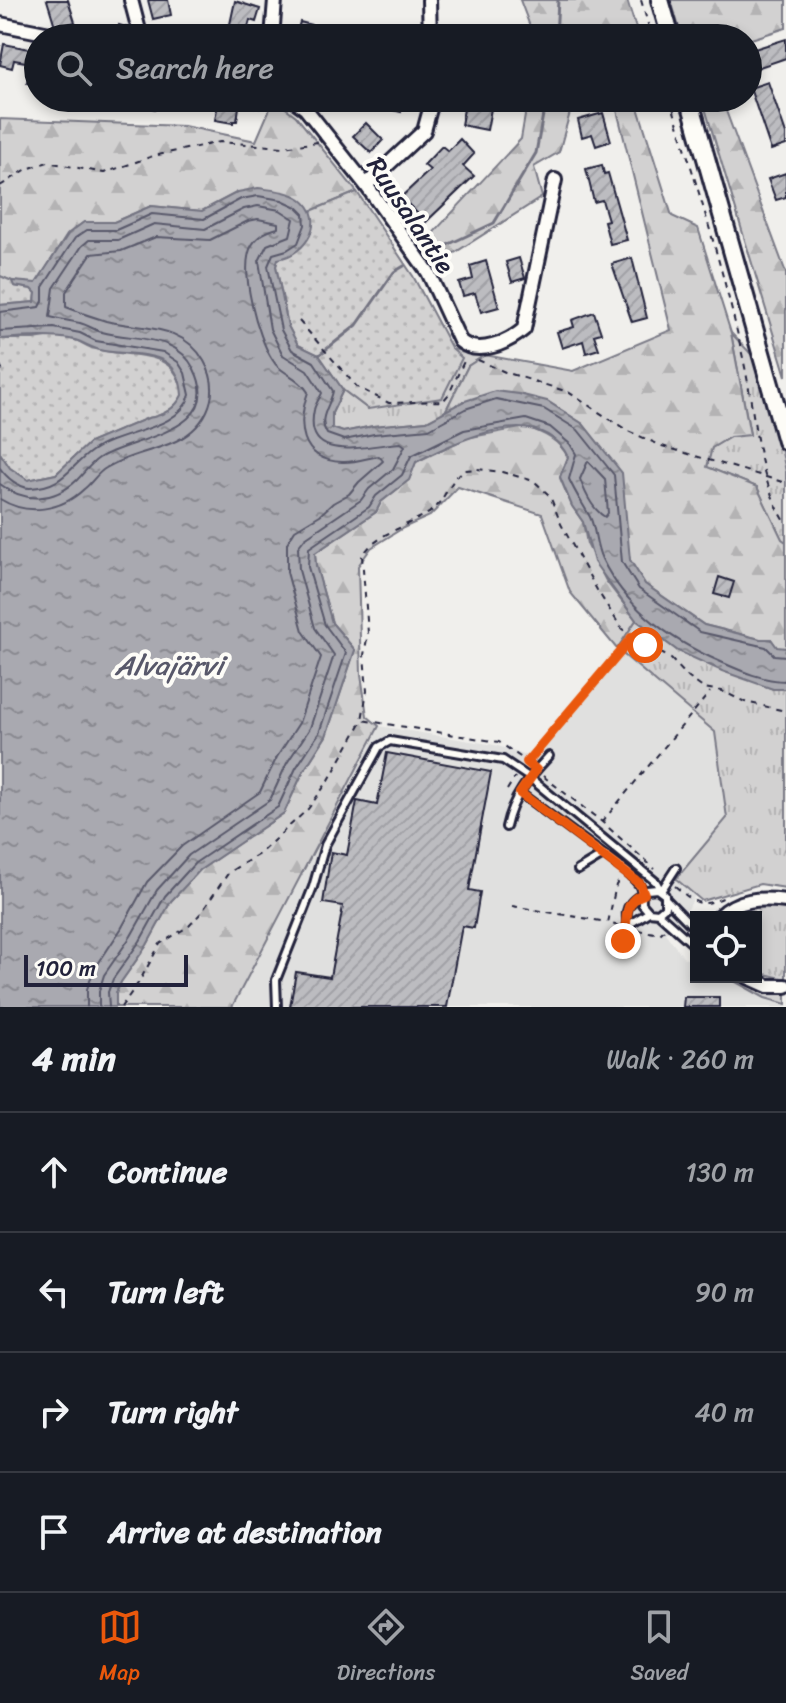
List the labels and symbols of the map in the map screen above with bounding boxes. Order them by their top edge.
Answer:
street label: Ruusalantie [354,146,468,284]
route start [627,627,663,663]
water label: Alvajärvi [114,641,228,690]
route end [605,923,641,959]
scale bar [24,951,188,987]

